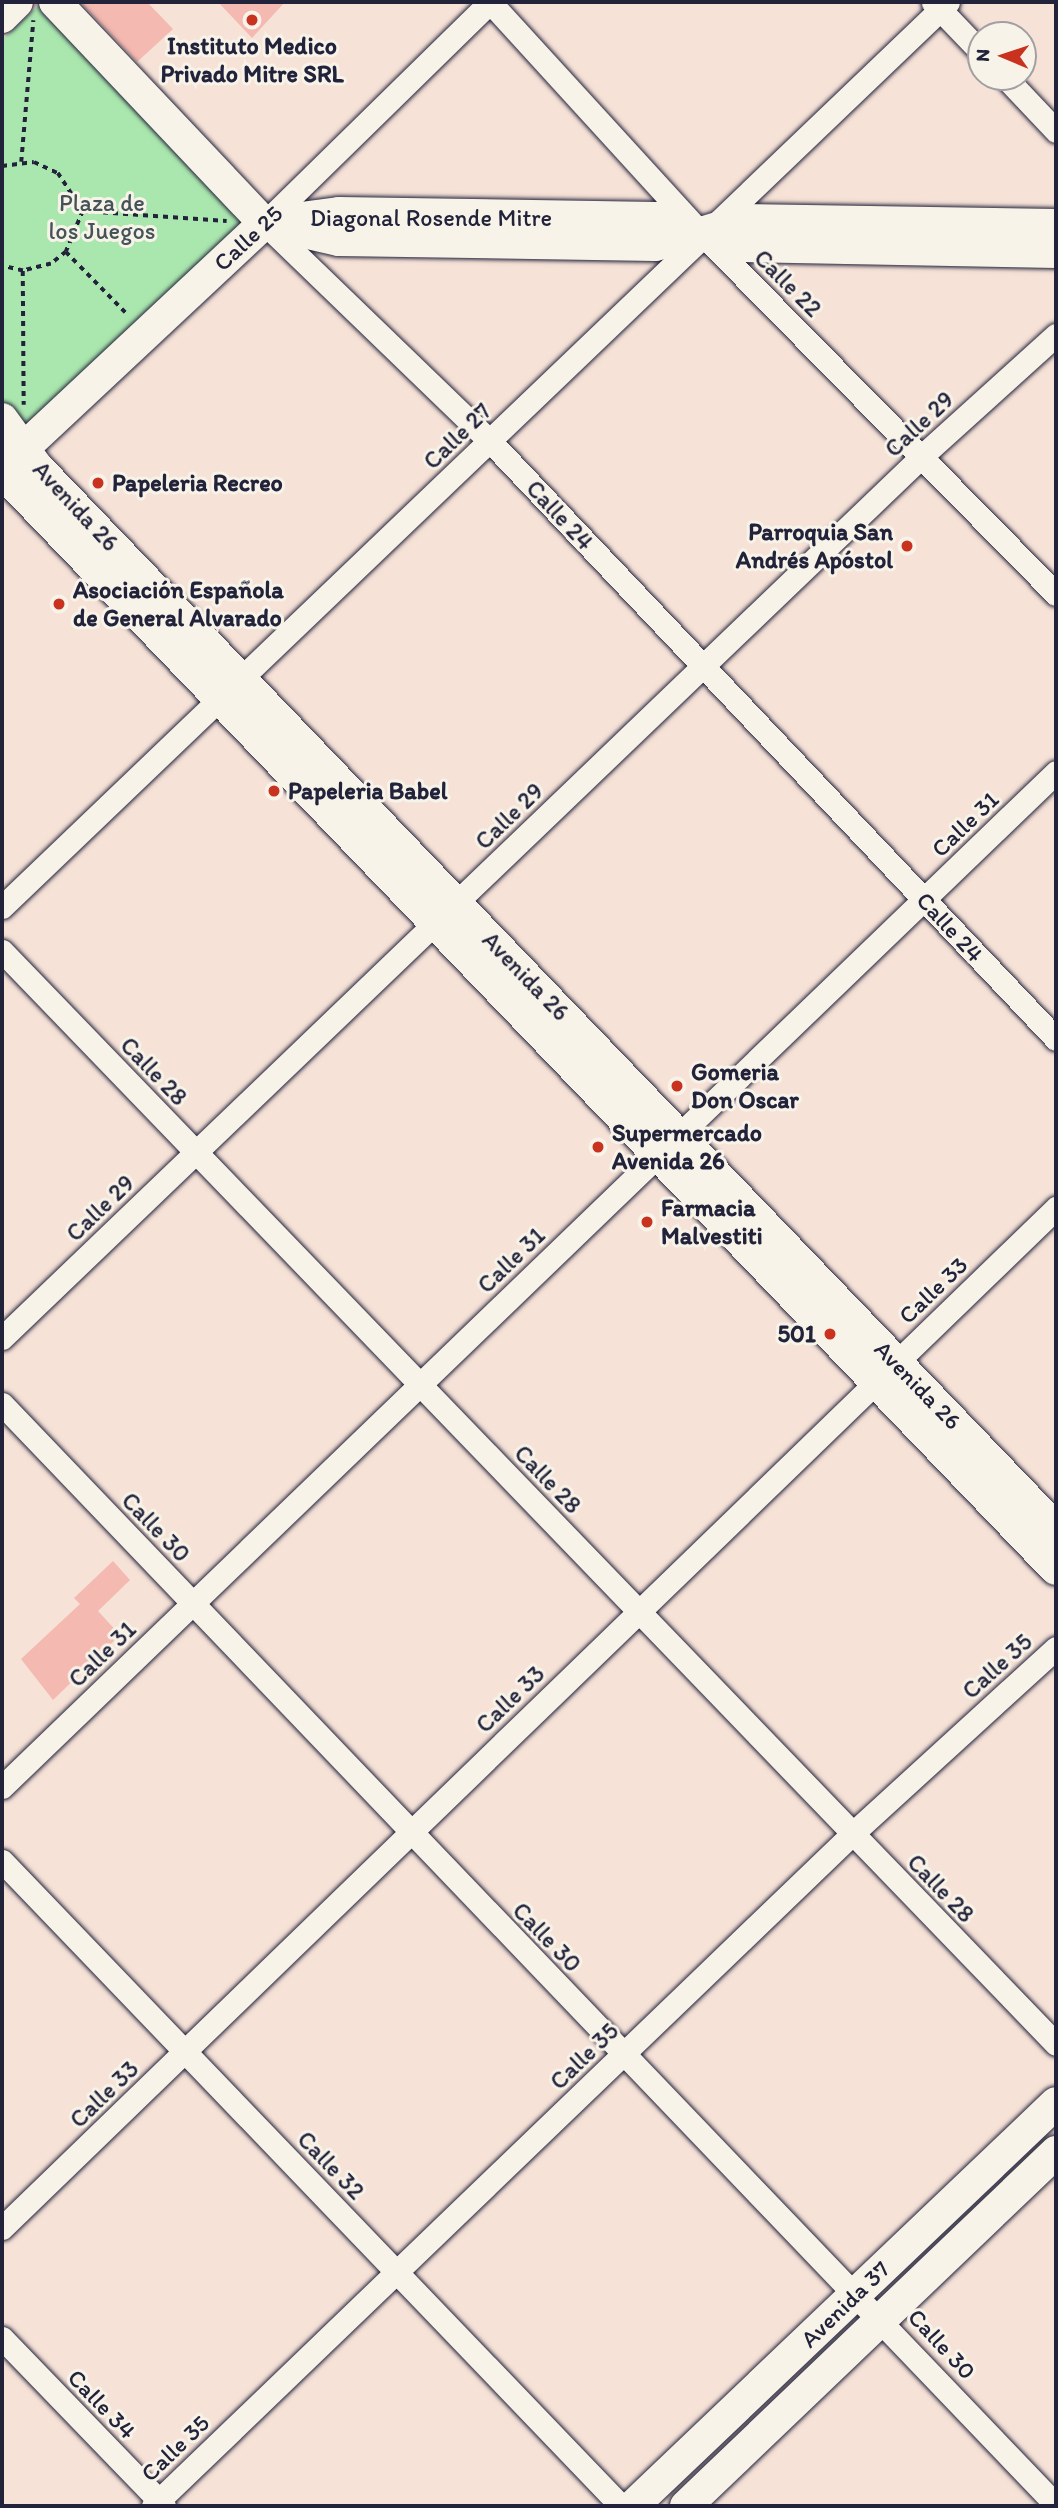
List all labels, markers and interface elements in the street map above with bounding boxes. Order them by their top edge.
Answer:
marker: Instituto Medico Privado Mitre SRL [244,12,260,28]
north arrow [967,21,1037,91]
place label: Instituto Medico Privado Mitre SRL [160,32,344,88]
text: N [971,49,994,62]
park label: Plaza de los Juegos [49,189,155,245]
street label: Calle 25 [208,199,288,277]
street label: Diagonal Rosende Mitre [310,204,552,232]
street label: Calle 22 [748,243,828,323]
street label: Calle 29 [879,385,959,463]
street label: Calle 27 [417,397,497,475]
street label: Avenida 26 [27,455,125,557]
place label: Papeleria Recreo [112,469,282,497]
street label: Calle 24 [520,474,600,556]
marker: Papeleria Recreo [90,475,106,491]
place label: Parroquia San Andrés Apóstol [735,518,893,574]
marker: Parroquia San Andrés Apóstol [899,538,915,554]
place label: Asociación Española de General Alvarado [73,576,283,632]
marker: Asociación Española de General Alvarado [51,596,67,612]
place label: Papeleria Babel [288,777,447,805]
street label: Calle 29 [469,777,549,855]
marker: Papeleria Babel [266,783,282,799]
street label: Calle 31 [925,785,1005,863]
street label: Calle 24 [910,886,990,968]
street label: Avenida 26 [476,925,576,1027]
street label: Calle 28 [114,1031,194,1111]
place label: Gomeria Don Oscar [691,1058,799,1114]
marker: Gomeria Don Oscar [669,1078,685,1094]
place label: Supermercado Avenida 26 [612,1119,762,1175]
marker: Supermercado Avenida 26 [590,1139,606,1155]
street label: Calle 29 [60,1169,140,1247]
place label: Farmacia Malvestiti [661,1194,763,1250]
marker: Farmacia Malvestiti [639,1214,655,1230]
street label: Calle 31 [471,1221,551,1299]
street label: Calle 33 [893,1250,973,1330]
place label: 501 [777,1320,816,1348]
marker: 501 [822,1326,838,1342]
street label: Avenida 26 [868,1334,968,1436]
street label: Calle 28 [508,1439,588,1519]
street label: Calle 30 [116,1486,196,1568]
street label: Calle 31 [62,1615,142,1693]
street label: Calle 35 [956,1627,1038,1705]
street label: Calle 33 [470,1659,550,1739]
street label: Calle 28 [901,1848,981,1928]
street label: Calle 30 [507,1896,587,1978]
street label: Calle 35 [544,2016,624,2096]
street label: Calle 33 [64,2054,144,2134]
street label: Calle 32 [291,2125,371,2205]
street label: Avenida 37 [795,2255,895,2353]
street label: Calle 30 [902,2303,982,2385]
street label: Calle 34 [62,2363,142,2445]
street label: Calle 35 [135,2408,215,2488]

